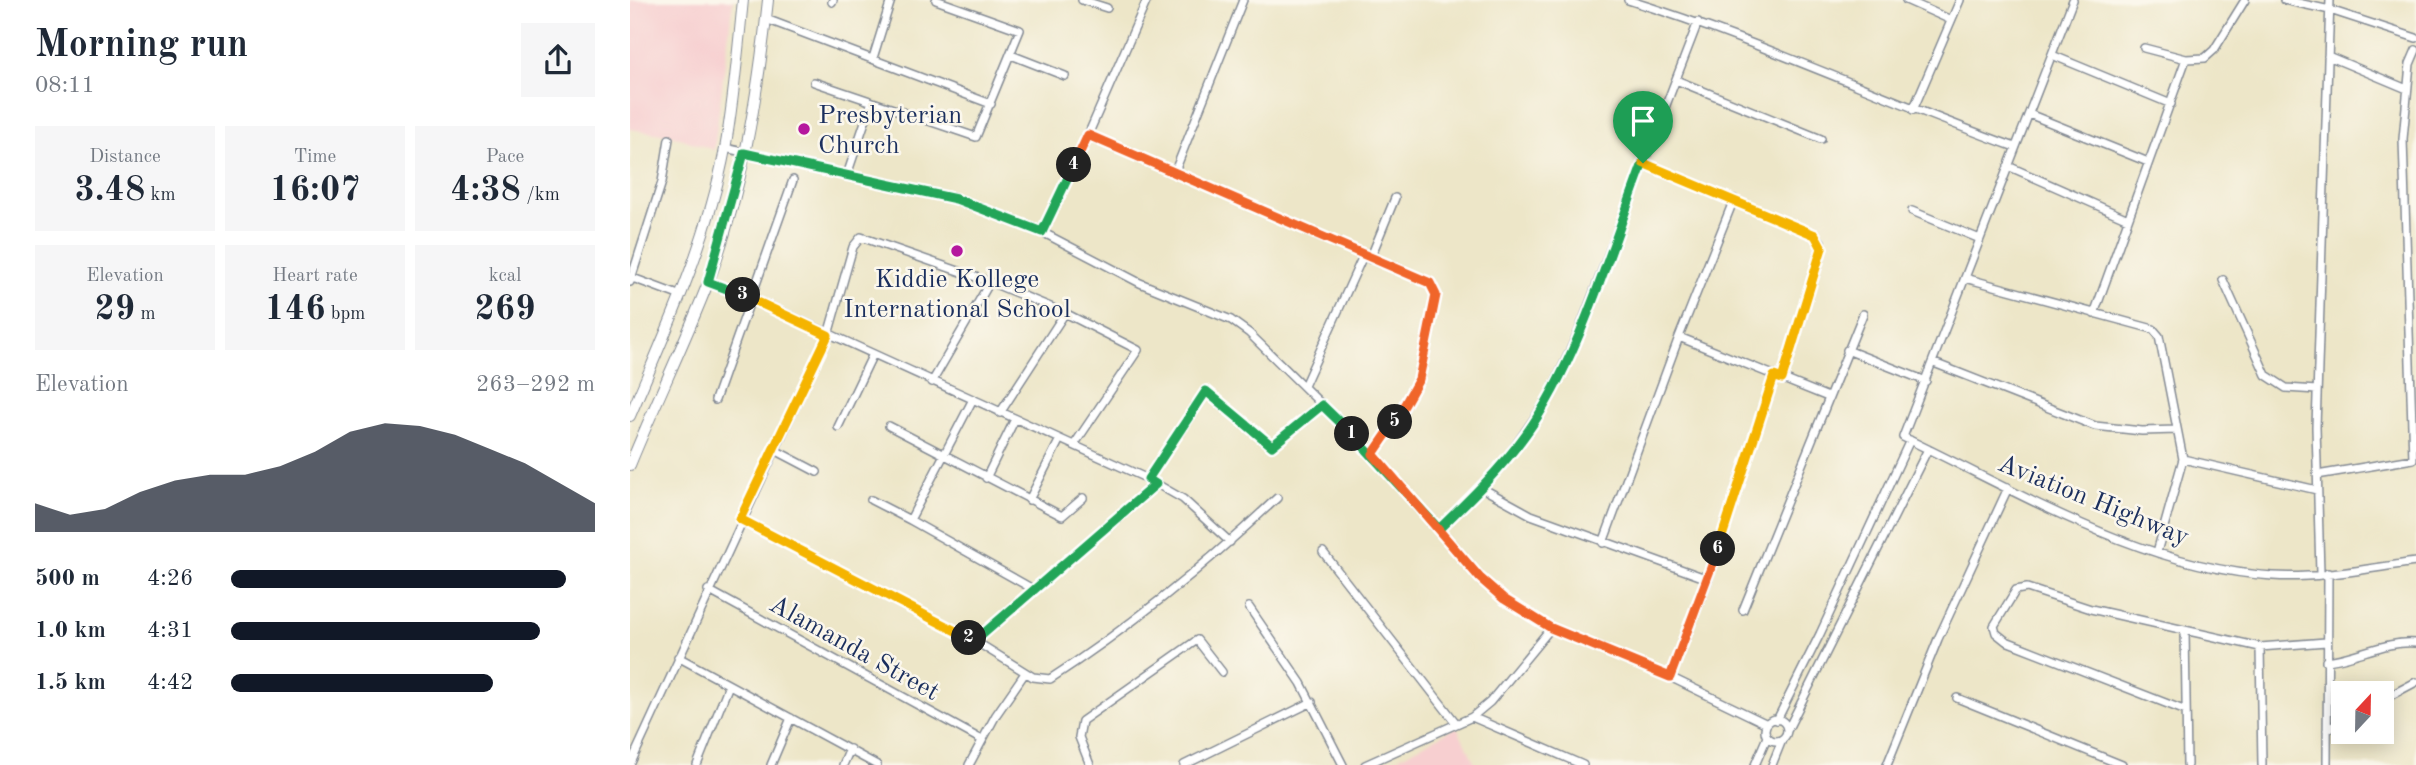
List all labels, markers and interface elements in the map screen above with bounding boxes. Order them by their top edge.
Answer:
button: share [521,23,595,97]
text: Morning run [35,27,248,65]
text: 08:11 [35,74,95,97]
pin [1613,91,1673,163]
icon: arrive [1624,102,1662,140]
place label: Presbyterian Church [818,103,962,159]
marker: Presbyterian Church [796,121,812,137]
text: Distance [89,148,161,167]
text: Time [294,148,336,167]
text: Pace [486,148,524,167]
pin: 4 [1056,148,1092,182]
text: 4 [1068,155,1079,174]
text: 3.48 [75,173,145,208]
text: 16:07 [269,173,361,208]
text: 4:38 [450,173,521,208]
text: km [145,186,176,205]
text: /km [521,186,560,205]
marker: Kiddie Kollege International School [949,243,965,259]
text: Elevation [86,267,164,286]
text: Heart rate [272,267,358,286]
text: kcal [489,267,521,286]
place label: Kiddie Kollege International School [843,267,1071,323]
pin: 3 [726,278,760,312]
text: 3 [737,285,748,304]
text: 29 [94,292,135,327]
text: 146 [265,292,325,327]
text: 269 [475,292,535,327]
text: m [135,305,156,324]
text: bpm [325,305,365,324]
text: Elevation [35,373,129,396]
text: 263–292 m [476,373,595,396]
pin: 5 [1378,404,1412,440]
text: 5 [1389,412,1400,431]
pin: 1 [1334,416,1370,452]
text: 1 [1346,424,1357,443]
street label: Aviation Highway [1994,451,2193,551]
pin: 6 [1700,532,1736,566]
text: 6 [1712,539,1723,558]
text: 500 m [35,567,100,590]
text: 4:26 [147,567,193,590]
street label: Alamanda Street [765,591,943,706]
text: 1.0 km [35,619,106,642]
text: 4:31 [147,619,193,642]
pin: 2 [952,620,986,656]
text: 2 [963,628,974,647]
text: 1.5 km [35,671,106,694]
text: 4:42 [147,671,193,694]
north arrow [2331,681,2394,744]
map controls [2331,681,2394,744]

